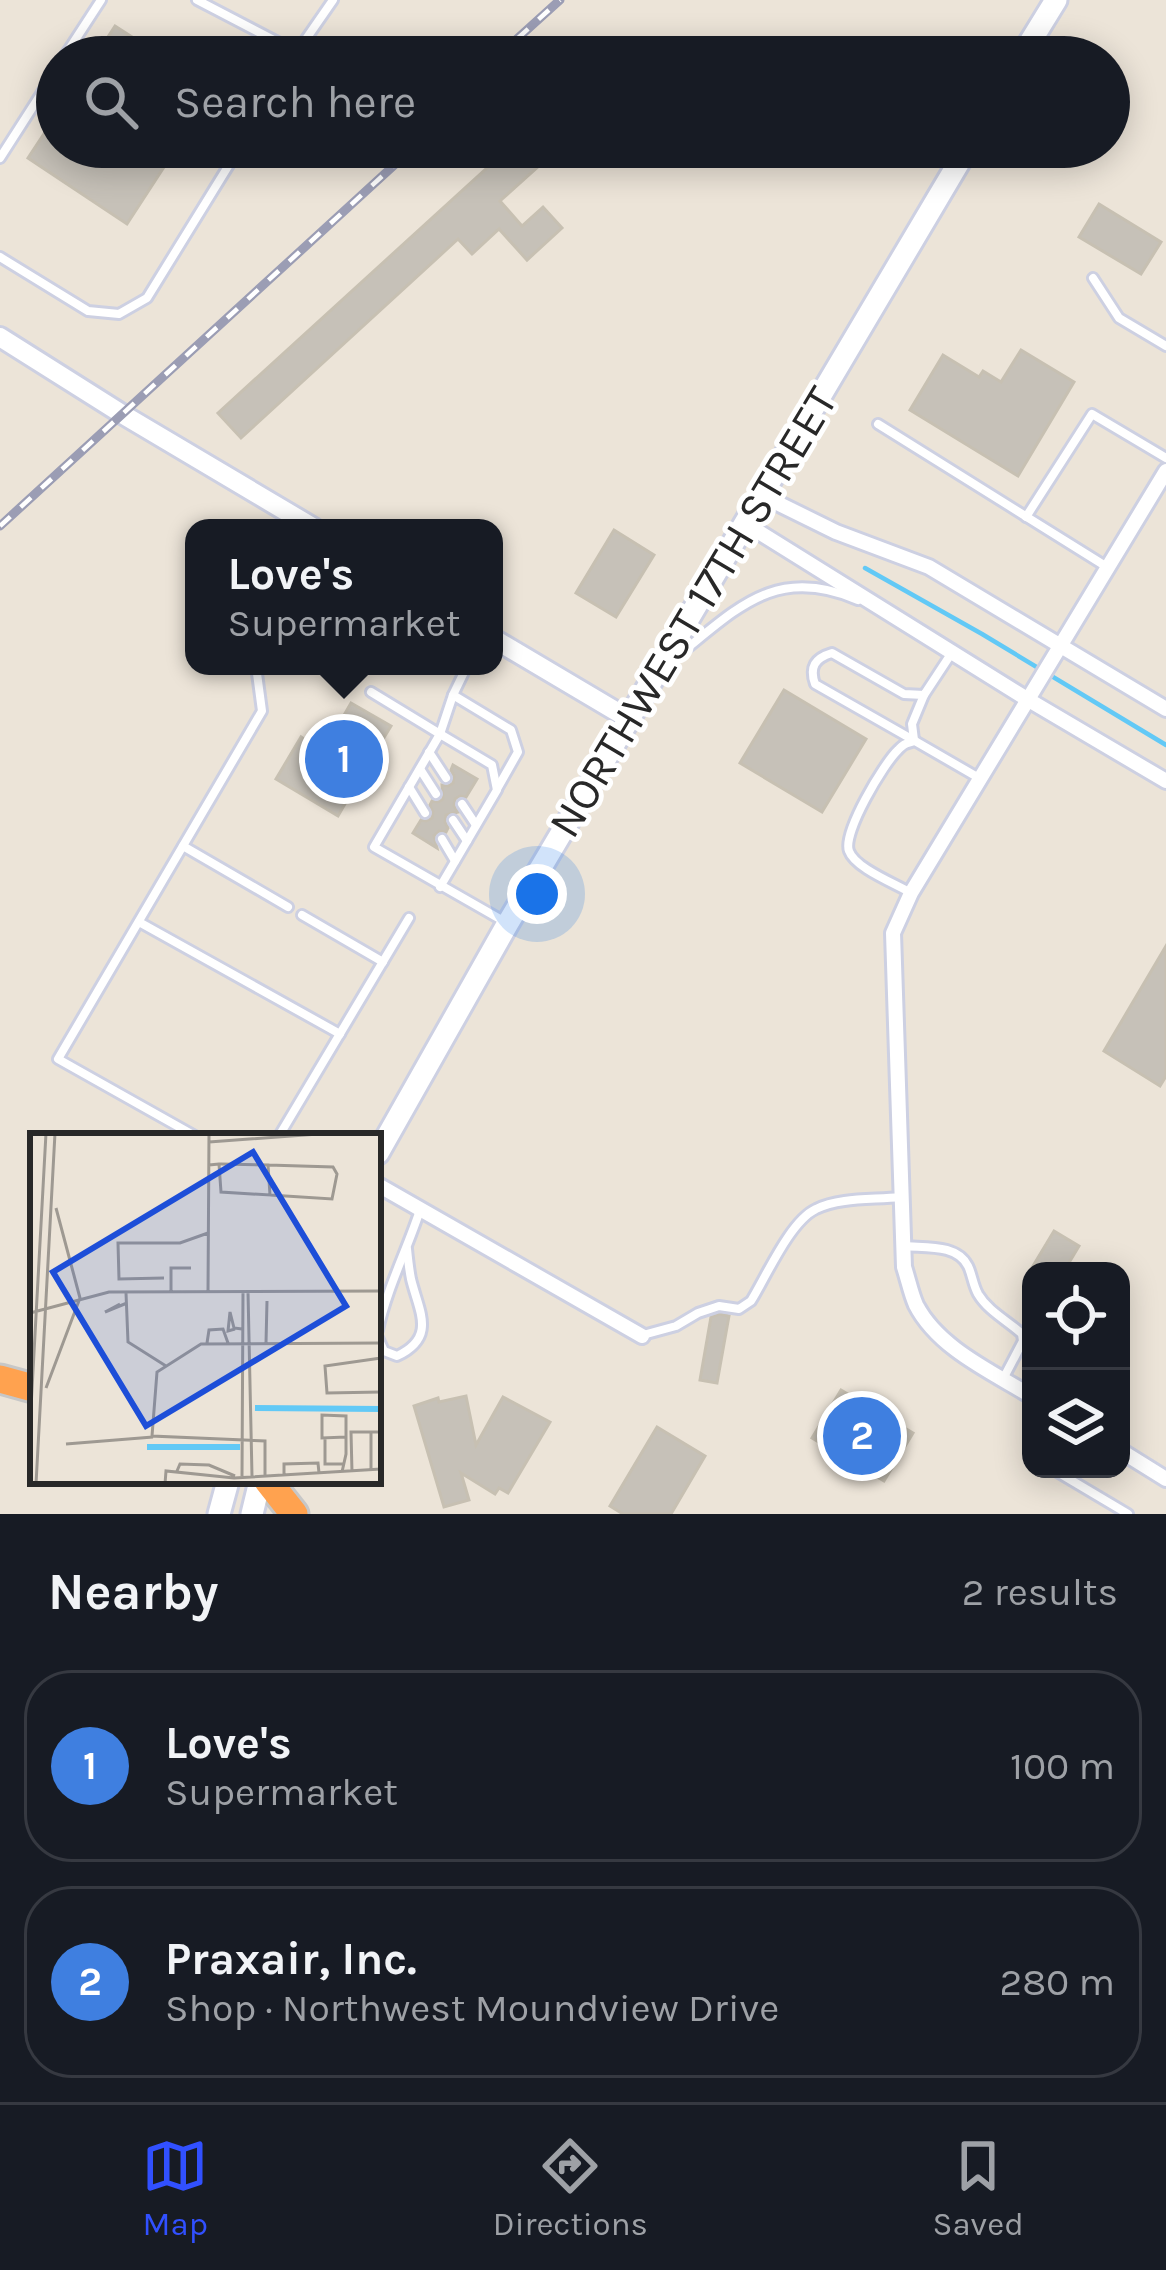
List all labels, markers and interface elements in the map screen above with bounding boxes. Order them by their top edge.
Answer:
search box [36,36,1130,168]
icon: search [78,69,144,135]
text: Search here [174,76,416,128]
street label: NORTHWEST 17TH STREET [538,377,848,846]
popup [185,519,503,675]
text: Love's [228,548,354,600]
text: Supermarket [228,600,460,646]
pin: 1 [305,714,383,804]
your location [507,864,567,924]
inset map [30,1133,381,1484]
map controls [1022,1262,1130,1478]
button: locate [1022,1262,1130,1370]
button: layers [1022,1370,1130,1478]
pin: 2 [823,1391,901,1481]
text: Nearby [48,1562,218,1622]
text: 2 results [962,1569,1118,1615]
text: Love's [165,1717,292,1769]
text: 1 [83,1743,97,1789]
text: 100 m [1010,1743,1115,1789]
text: Supermarket [165,1769,398,1815]
text: Praxair, Inc. [165,1933,417,1985]
text: 2 [78,1959,102,2005]
text: 280 m [1000,1959,1115,2005]
text: Shop · Northwest Moundview Drive [165,1985,779,2031]
tab: Map [142,2133,208,2243]
tab: Directions [493,2133,648,2243]
tab: Saved [933,2133,1024,2243]

